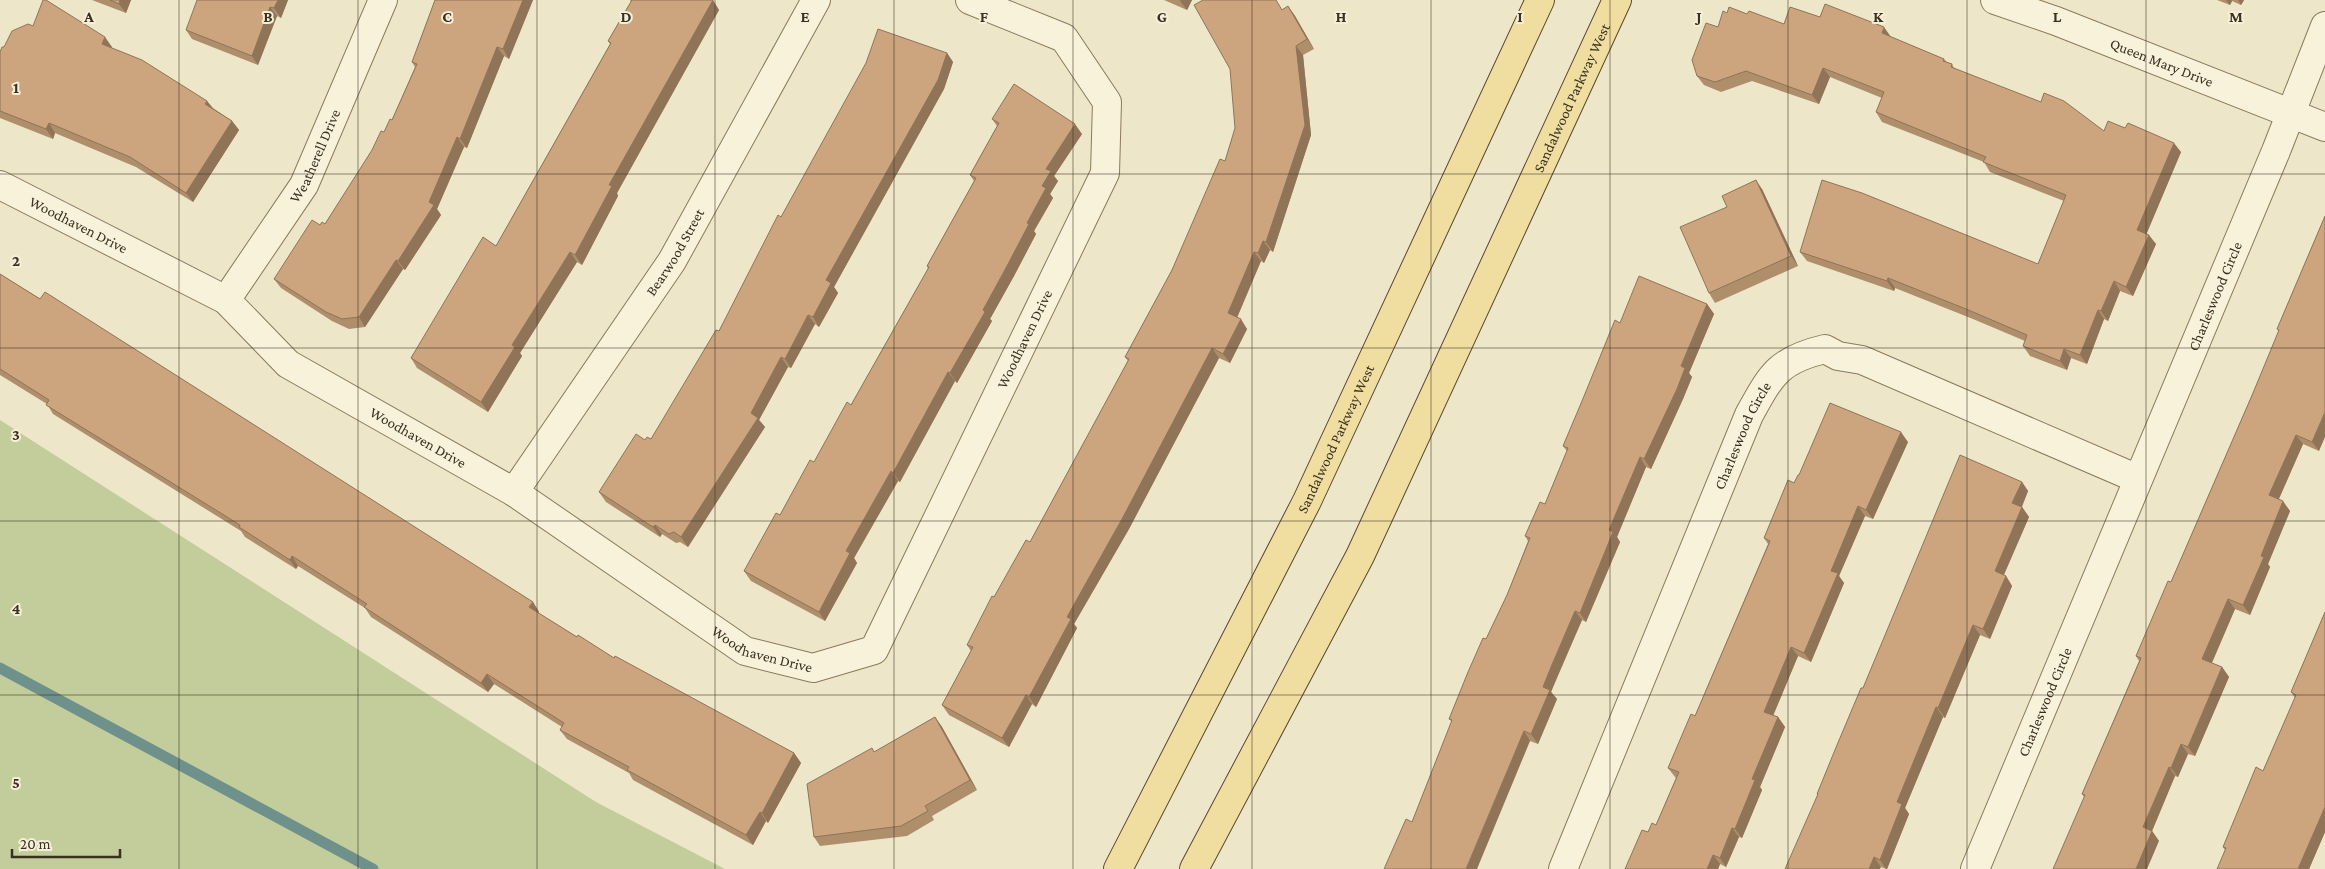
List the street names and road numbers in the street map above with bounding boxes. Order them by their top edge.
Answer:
street label: Sandalwood Parkway West [1531,20,1613,175]
street label: Queen Mary Drive [2108,35,2216,90]
street label: Weatherell Drive [286,106,344,206]
street label: Woodhaven Drive [27,193,130,257]
street label: Bearwood Street [643,205,708,299]
street label: Charleswood Circle [2185,239,2245,353]
street label: Woodhaven Drive [994,287,1055,391]
street label: Sandalwood Parkway West [1294,361,1378,516]
street label: Charleswood Circle [1711,378,1774,492]
street label: Woodhaven Drive [367,404,469,471]
street label: Woodhaven Drive [709,622,814,676]
street label: Charleswood Circle [2015,645,2075,759]

